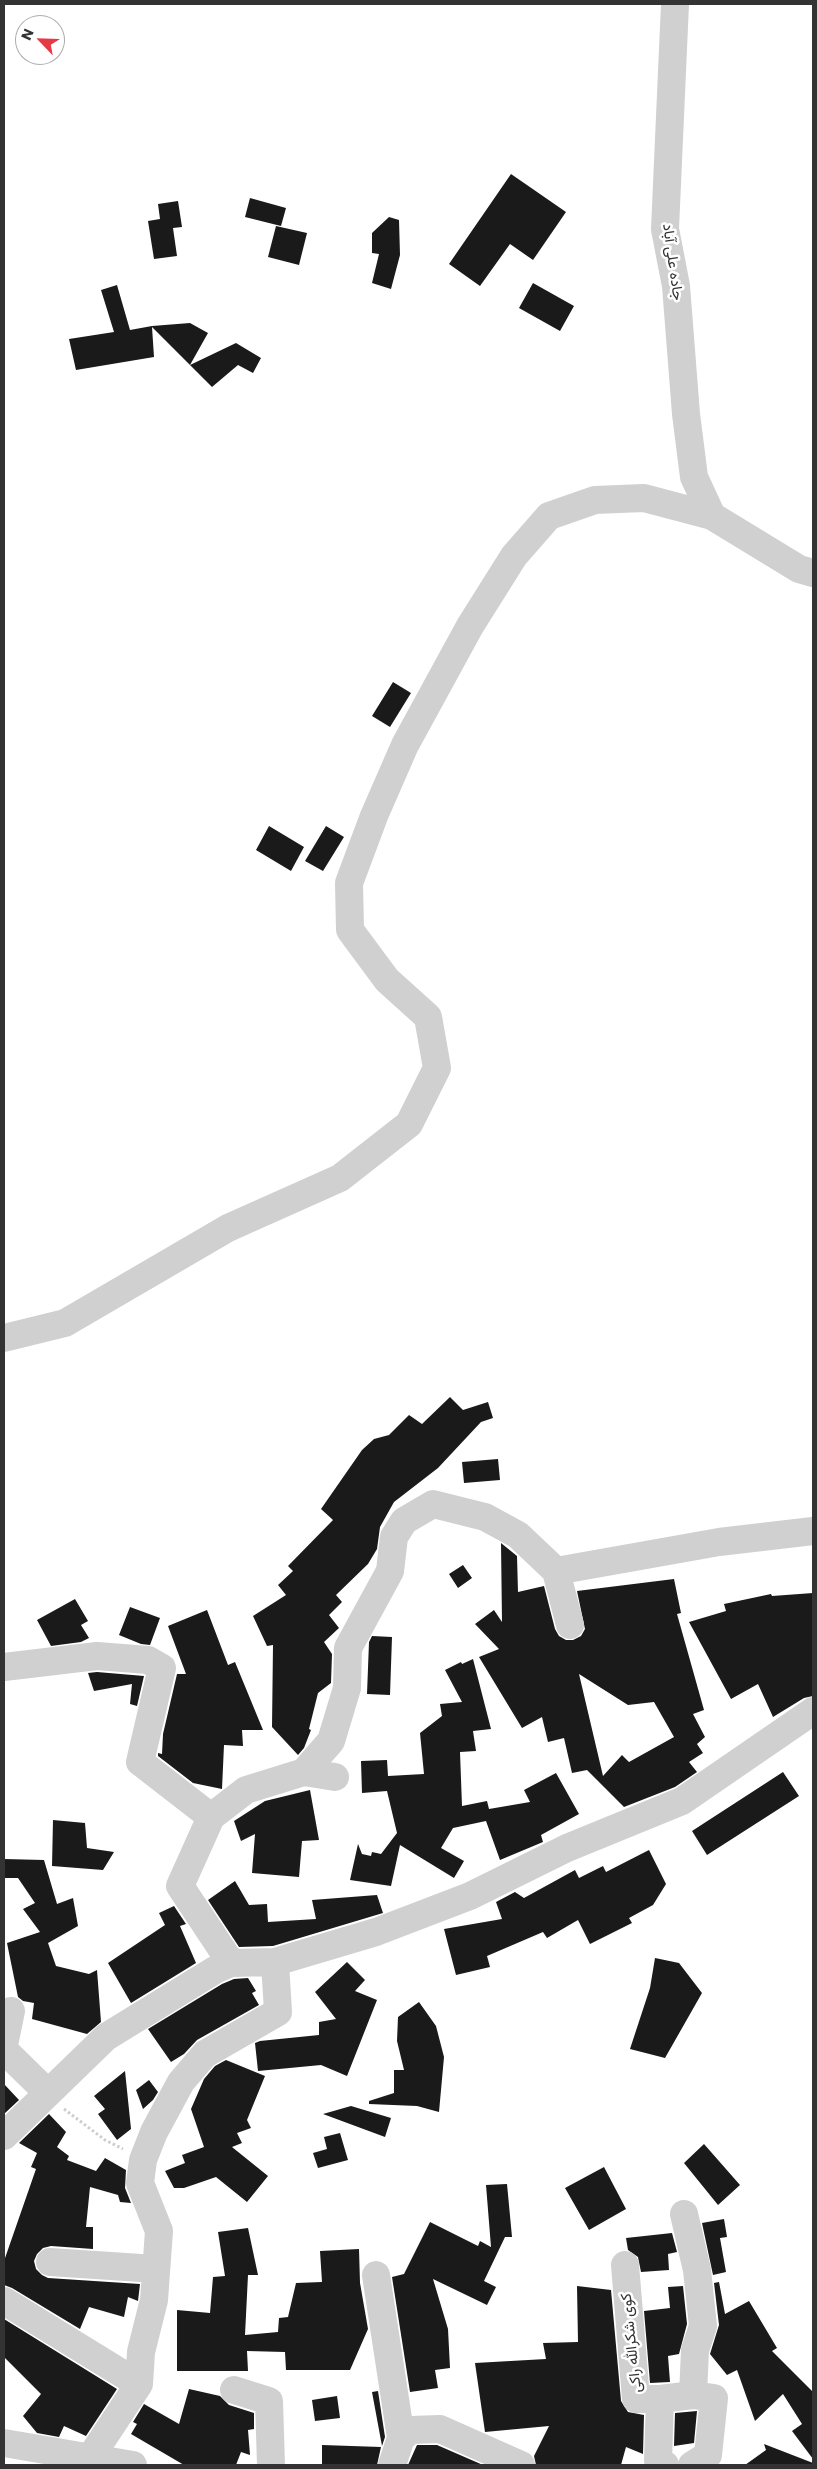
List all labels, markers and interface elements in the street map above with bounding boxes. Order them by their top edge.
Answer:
north arrow [15,15,65,65]
text: N [16,25,38,43]
street label: جاده علی آباد [658,222,686,302]
street label: کوی شکرالله راکی [618,2292,646,2394]

